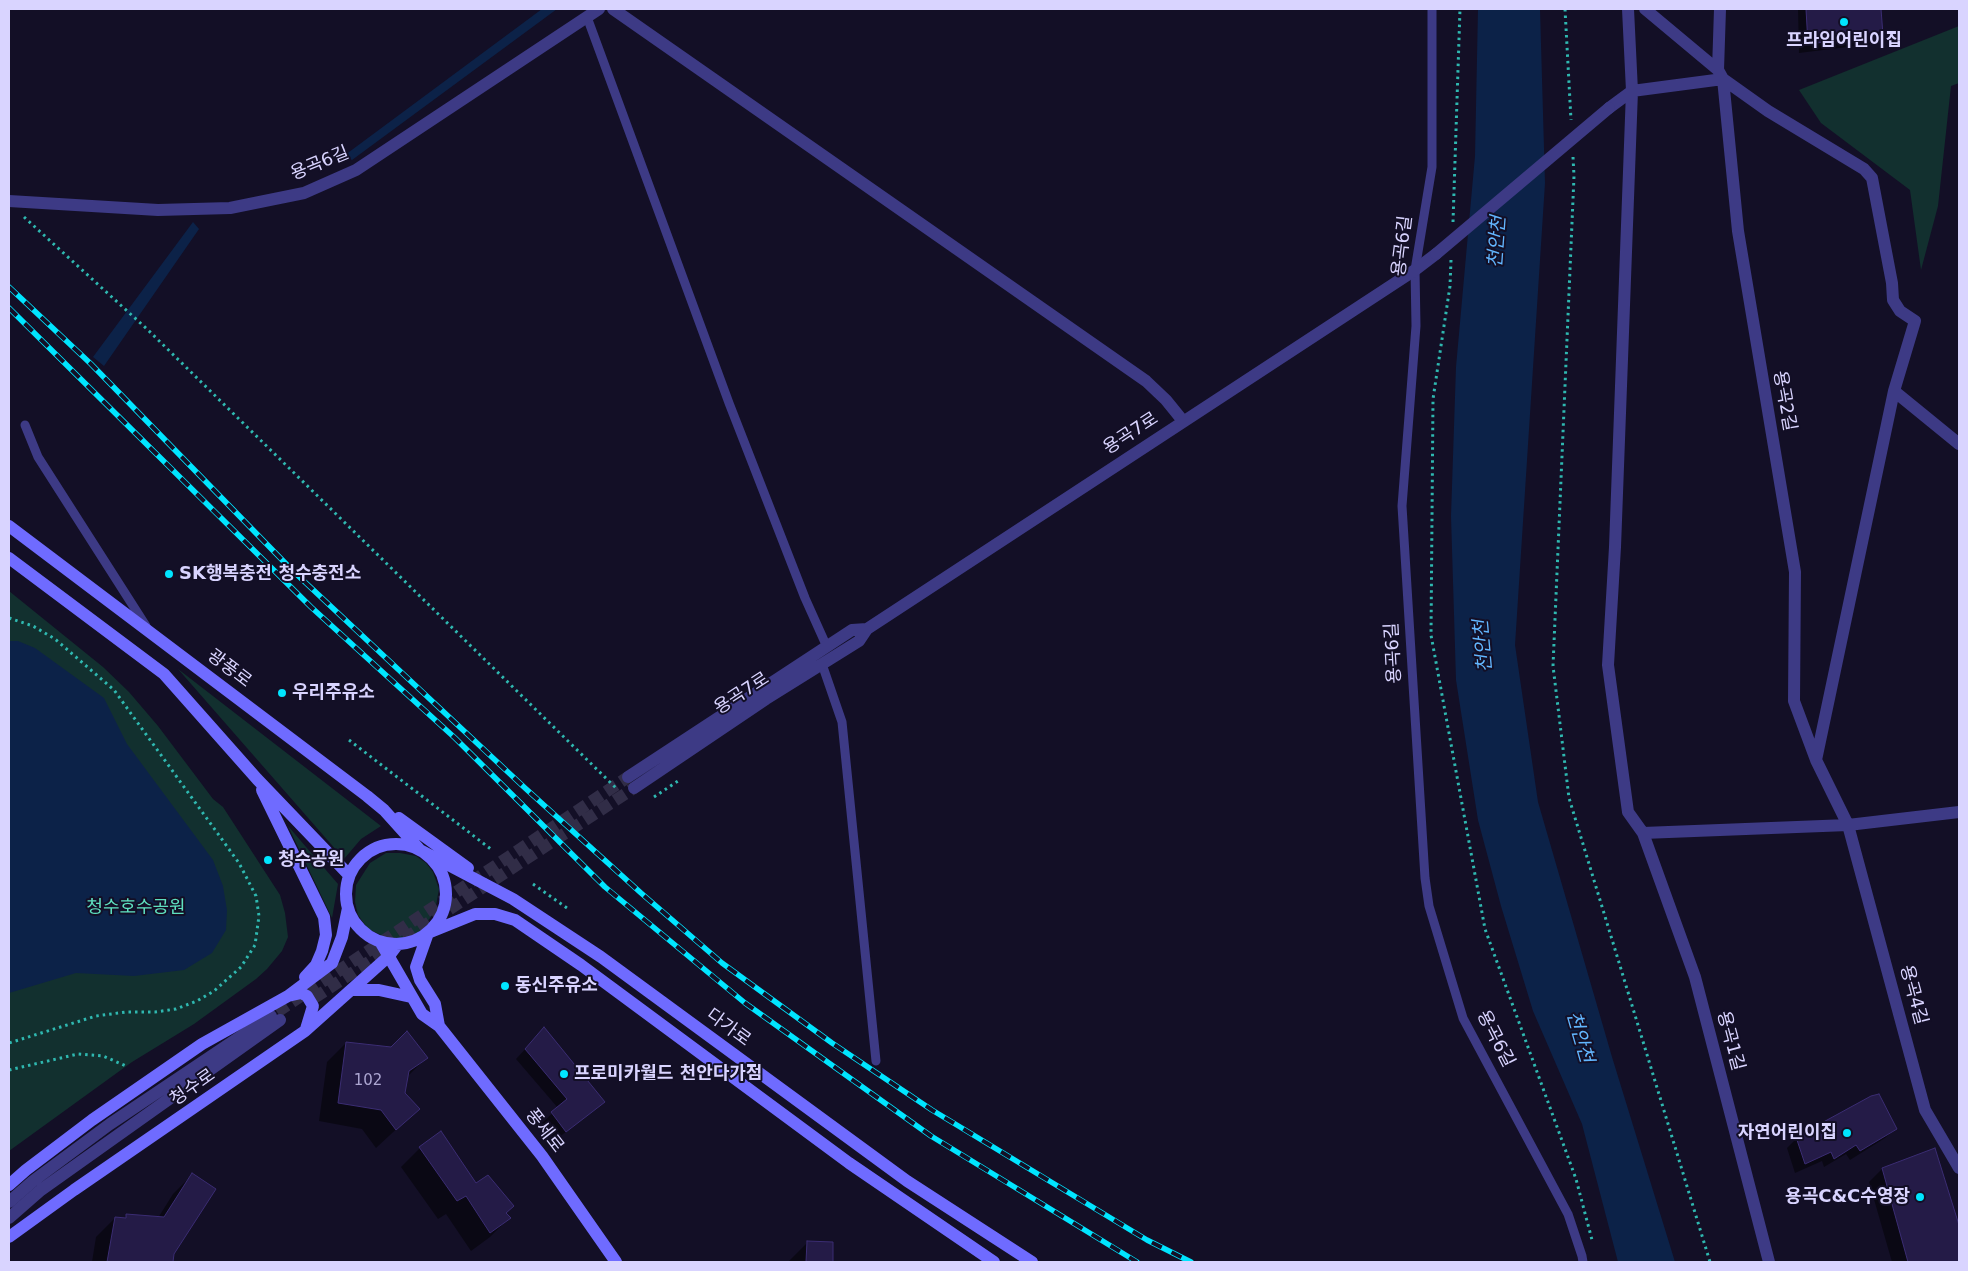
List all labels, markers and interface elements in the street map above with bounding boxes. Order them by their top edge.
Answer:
marker: 프라임어린이집 [1838,16,1850,28]
place label: 프라임어린이집 [1786,30,1902,52]
street label: 용곡6길 [288,143,352,185]
street label: 용곡6길 [1389,214,1417,278]
water label: 천안천 [1485,215,1511,269]
street label: 용곡2길 [1768,369,1800,433]
street label: 용곡7로 [1099,408,1163,460]
place label: SK행복충전 청수충전소 [179,563,361,585]
marker: SK행복충전 청수충전소 [163,568,175,580]
water label: 천안천 [1470,619,1498,673]
street label: 용곡6길 [1382,622,1406,684]
street label: 광풍로 [203,645,255,693]
street label: 용곡7로 [710,668,774,720]
place label: 우리주유소 [292,682,375,704]
marker: 우리주유소 [276,687,288,699]
place label: 청수공원 [278,849,344,871]
marker: 청수공원 [262,854,274,866]
park label: 청수호수공원 [86,897,186,919]
street label: 용곡4길 [1895,963,1931,1027]
place label: 동신주유소 [515,975,598,997]
marker: 동신주유소 [499,980,511,992]
street label: 다가로 [702,1005,754,1051]
street label: 용곡6길 [1472,1007,1518,1071]
water label: 천안천 [1561,1009,1597,1065]
street label: 용곡1길 [1712,1009,1748,1073]
place label: 프로미카월드 천안다가점 [574,1063,762,1085]
street label: 청수로 [166,1065,220,1111]
marker: 프로미카월드 천안다가점 [558,1068,570,1080]
house number: 102 [354,1072,382,1090]
street label: 풍세로 [520,1105,568,1157]
place label: 자연어린이집 [1738,1122,1837,1144]
marker: 자연어린이집 [1841,1127,1853,1139]
place label: 용곡C&C수영장 [1785,1186,1910,1208]
marker: 용곡C&C수영장 [1914,1191,1926,1203]

